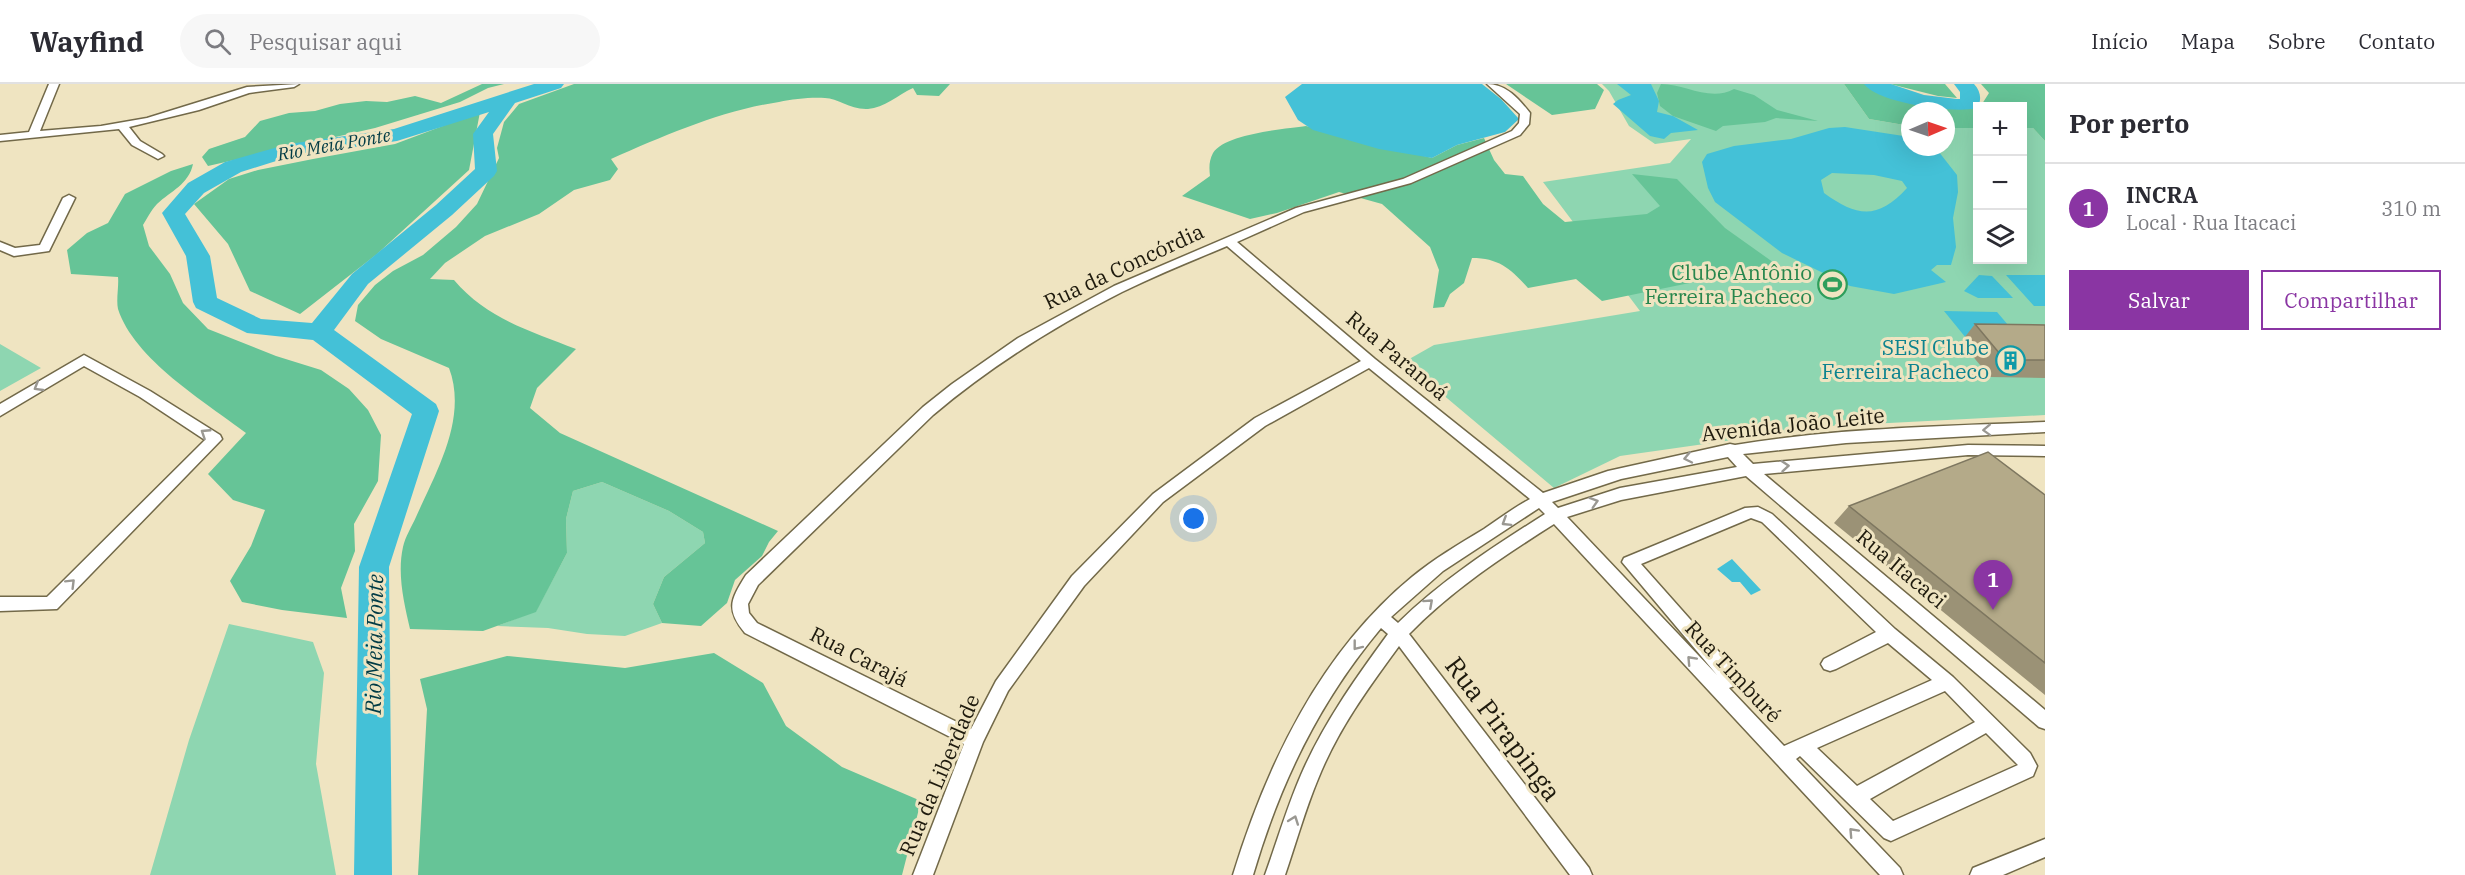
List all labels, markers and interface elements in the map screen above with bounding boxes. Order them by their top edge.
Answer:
search box [180,14,600,68]
text: Wayfind [30,23,144,60]
icon: search [201,25,234,58]
text: Pesquisar aqui [249,27,402,56]
text: Início [2091,27,2148,55]
text: Mapa [2181,27,2235,55]
text: Sobre [2268,27,2325,55]
text: Contato [2358,27,2435,55]
north arrow [1901,102,1955,156]
map controls [1973,102,2027,264]
button: + [1973,102,2027,156]
text: Por perto [2069,106,2189,140]
water label: Rio Meia Ponte [275,123,392,166]
button: − [1973,156,2027,210]
text: INCRA [2126,180,2198,209]
text: 1 [2083,195,2095,222]
text: 310 m [2381,195,2441,222]
text: Local · Rua Itacaci [2126,209,2296,236]
button: layers [1973,210,2027,264]
street label: Rua da Concórdia [1039,217,1208,316]
place label: Clube Antônio Ferreira Pacheco [1644,258,1812,310]
sports icon: Clube Antônio Ferreira Pacheco [1817,269,1849,301]
button: Salvar [2069,270,2249,330]
button: Compartilhar [2261,270,2441,330]
street label: Rua Paranoá [1341,304,1455,406]
place label: SESI Clube Ferreira Pacheco [1821,333,1989,385]
building icon: SESI Clube Ferreira Pacheco [1994,344,2026,376]
one-way arrow [34,380,45,391]
street label: Avenida João Leite [1700,400,1886,448]
one-way arrow [1982,423,1991,436]
one-way arrow [201,428,211,440]
one-way arrow [1684,451,1694,464]
one-way arrow [1781,460,1790,473]
one-way arrow [1588,497,1599,510]
your location [1179,504,1208,533]
one-way arrow [1502,515,1512,527]
street label: Rua Itacaci [1851,522,1952,614]
pin: 1 [1974,560,2012,610]
water label: Rio Meia Ponte [358,574,389,715]
one-way arrow [64,580,75,591]
one-way arrow [1423,599,1433,610]
street label: Rua Timburé [1679,614,1788,728]
street label: Rua Carajá [806,619,913,693]
one-way arrow [1354,640,1365,651]
street label: Rua Pirapinga [1438,649,1569,808]
one-way arrow [1687,656,1698,667]
street label: Rua da Liberdade [892,689,986,860]
one-way arrow [1286,815,1299,825]
one-way arrow [1849,829,1860,839]

